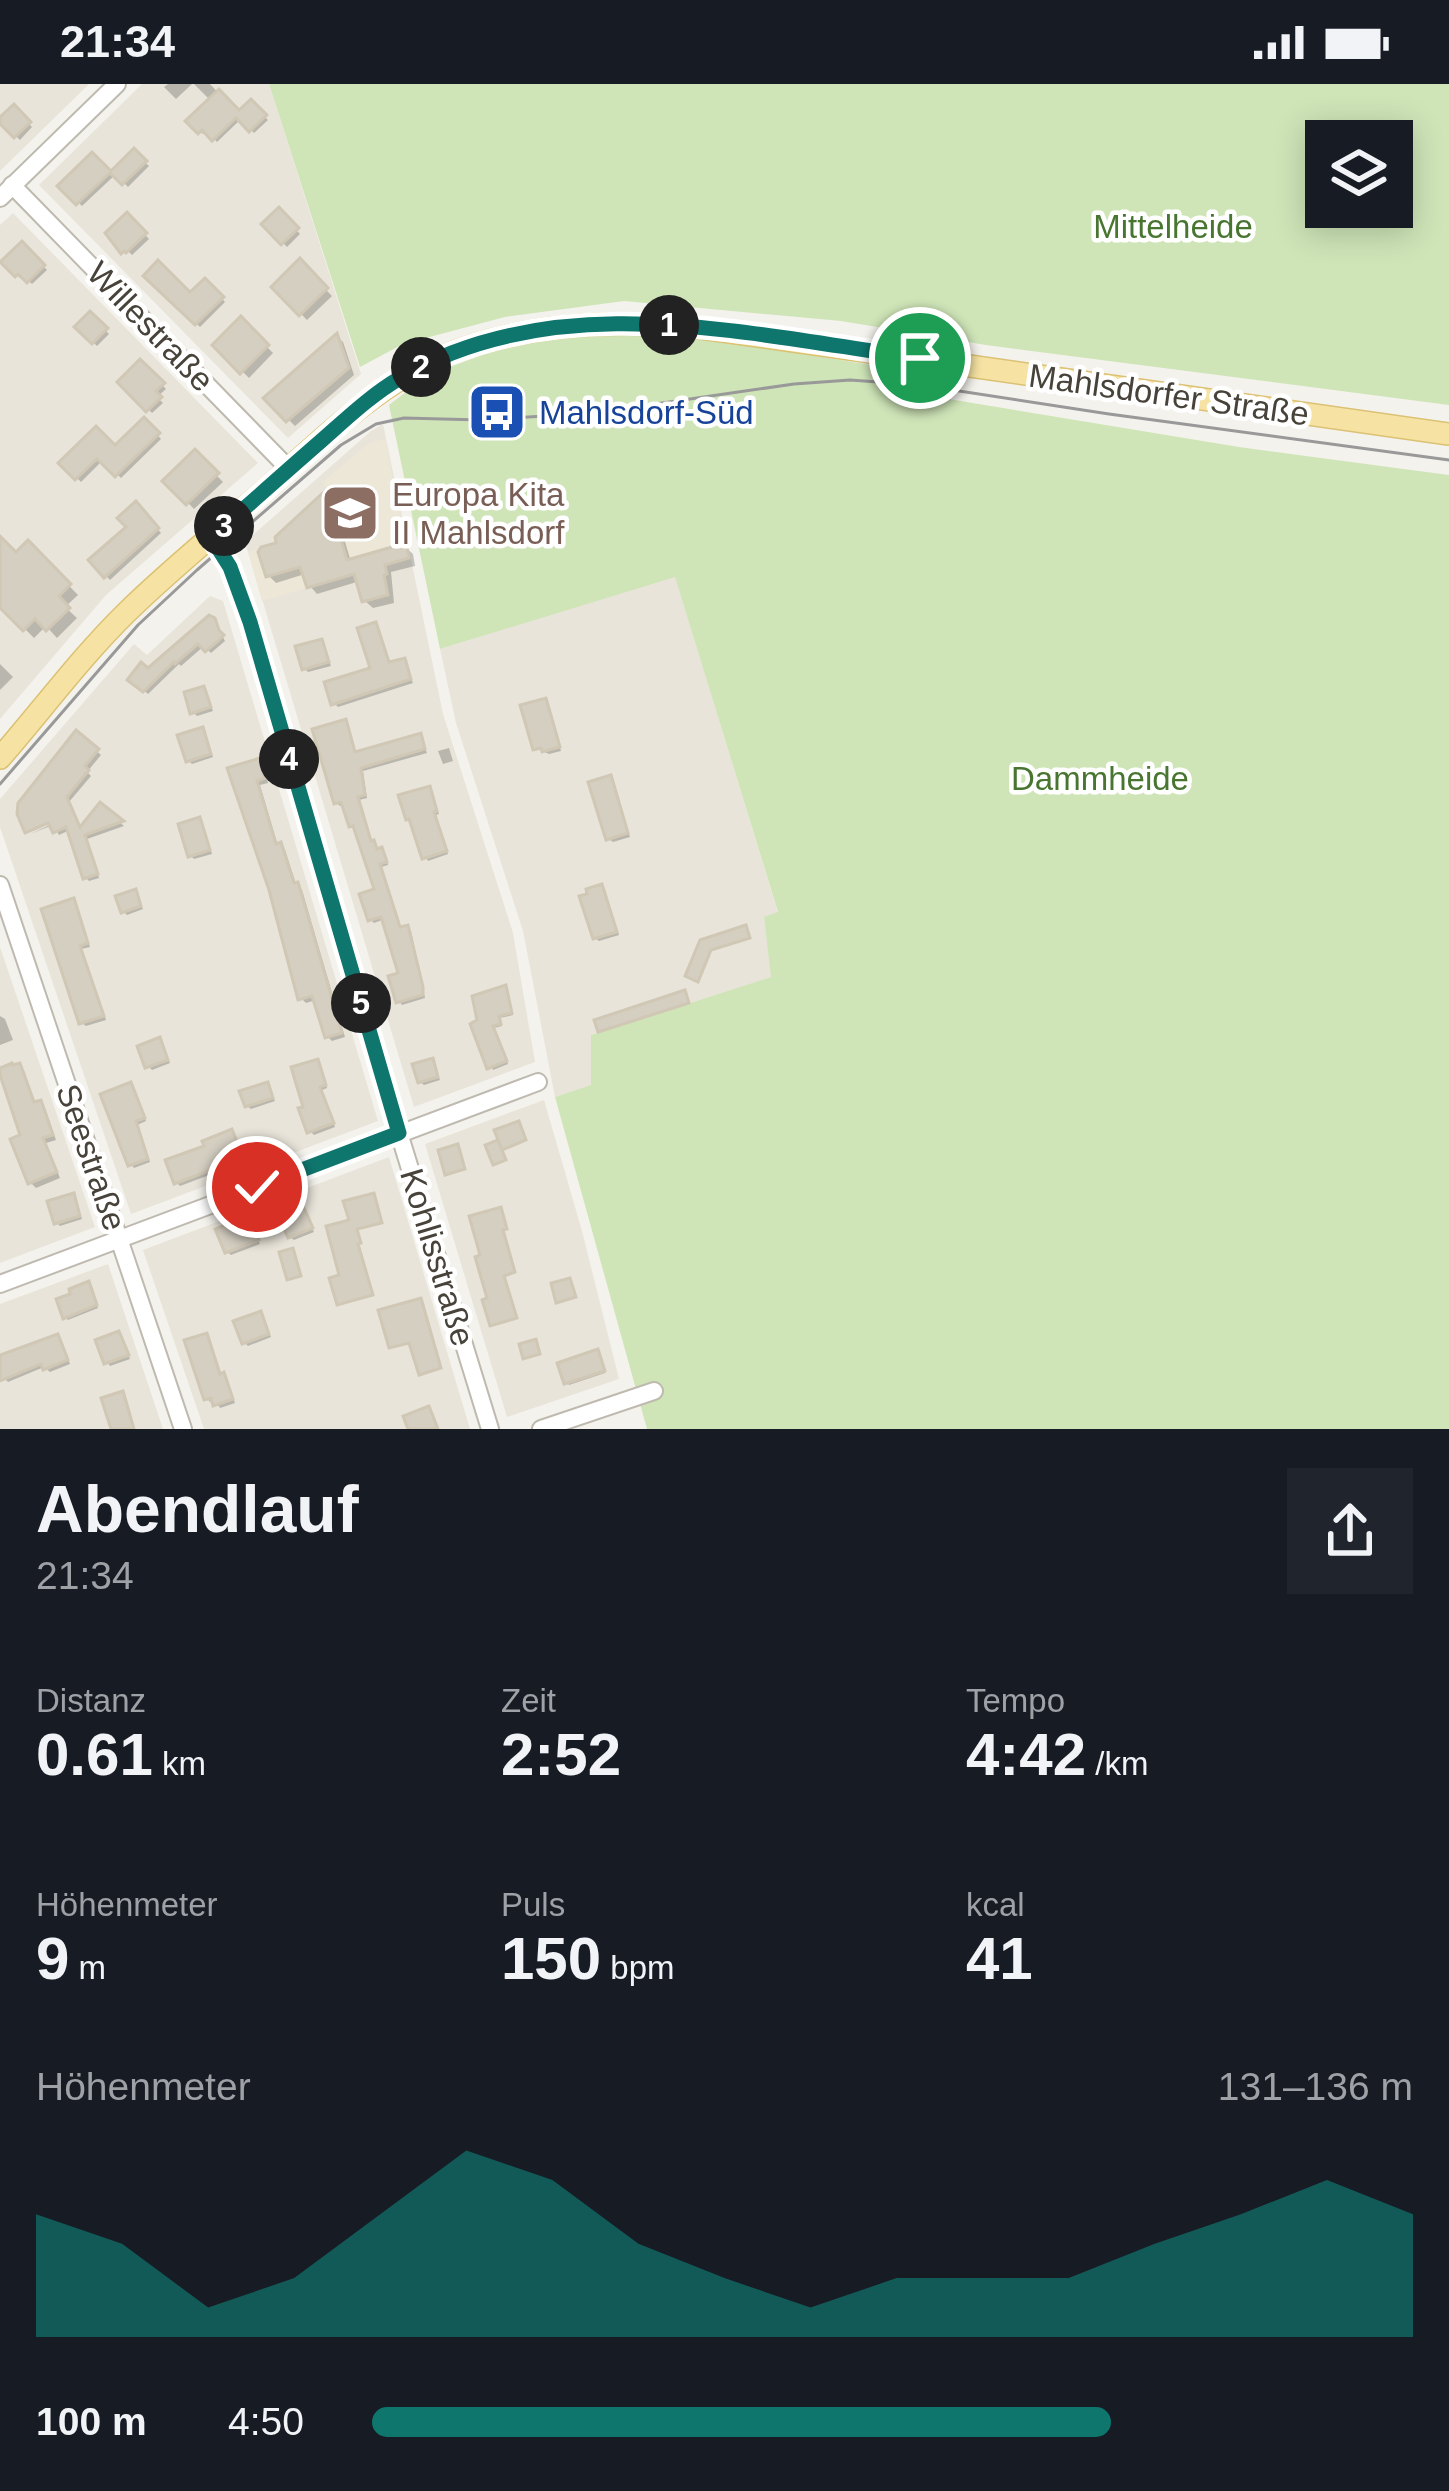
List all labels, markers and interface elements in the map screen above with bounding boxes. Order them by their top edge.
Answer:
text: 21:34 [60,16,175,67]
map controls [1305,120,1413,228]
button: layers [1305,120,1413,228]
park label: Mittelheide [1093,208,1253,245]
street label: Willestraße [80,254,221,399]
pin: 1 [639,295,699,355]
text: 1 [660,306,678,343]
pin [869,307,971,409]
icon: arrive [887,325,953,391]
pin: 2 [391,337,451,397]
text: 2 [412,348,430,385]
street label: Mahlsdorfer Straße [1027,357,1311,432]
bus stop icon: Mahlsdorf-Süd [466,381,528,443]
place label: Mahlsdorf-Süd [539,394,754,431]
place label: Europa Kita II Mahlsdorf [392,476,565,551]
school or university icon: Europa Kita II Mahlsdorf [319,482,381,544]
pin: 3 [194,496,254,556]
text: 3 [215,507,233,544]
pin: 4 [259,729,319,789]
text: 4 [280,740,298,777]
park label: Dammheide [1011,760,1189,797]
pin: 5 [331,973,391,1033]
text: 5 [352,984,370,1021]
street label: Seestraße [49,1079,134,1235]
pin [206,1136,308,1238]
icon: check [224,1154,290,1220]
street label: Kohlisstraße [393,1164,482,1350]
button: share [1287,1468,1413,1594]
text: Abendlauf [36,1472,359,1546]
text: 21:34 [36,1554,134,1597]
text: Distanz [36,1682,146,1719]
text: Zeit [501,1682,556,1719]
text: Tempo [966,1682,1065,1719]
text: 0.61 [36,1721,153,1788]
text: 2:52 [501,1721,621,1788]
text: 4:42 [966,1721,1086,1788]
text: km [153,1745,206,1782]
text: /km [1086,1745,1148,1782]
text: Höhenmeter [36,1886,218,1923]
text: Puls [501,1886,565,1923]
text: kcal [966,1886,1025,1923]
text: 9 [36,1925,69,1992]
text: 150 [501,1925,601,1992]
text: 41 [966,1925,1033,1992]
text: m [69,1949,106,1986]
text: bpm [601,1949,674,1986]
text: Höhenmeter [36,2065,251,2108]
text: 131–136 m [1218,2065,1413,2108]
text: 100 m [36,2400,147,2443]
text: 4:50 [228,2400,304,2443]

